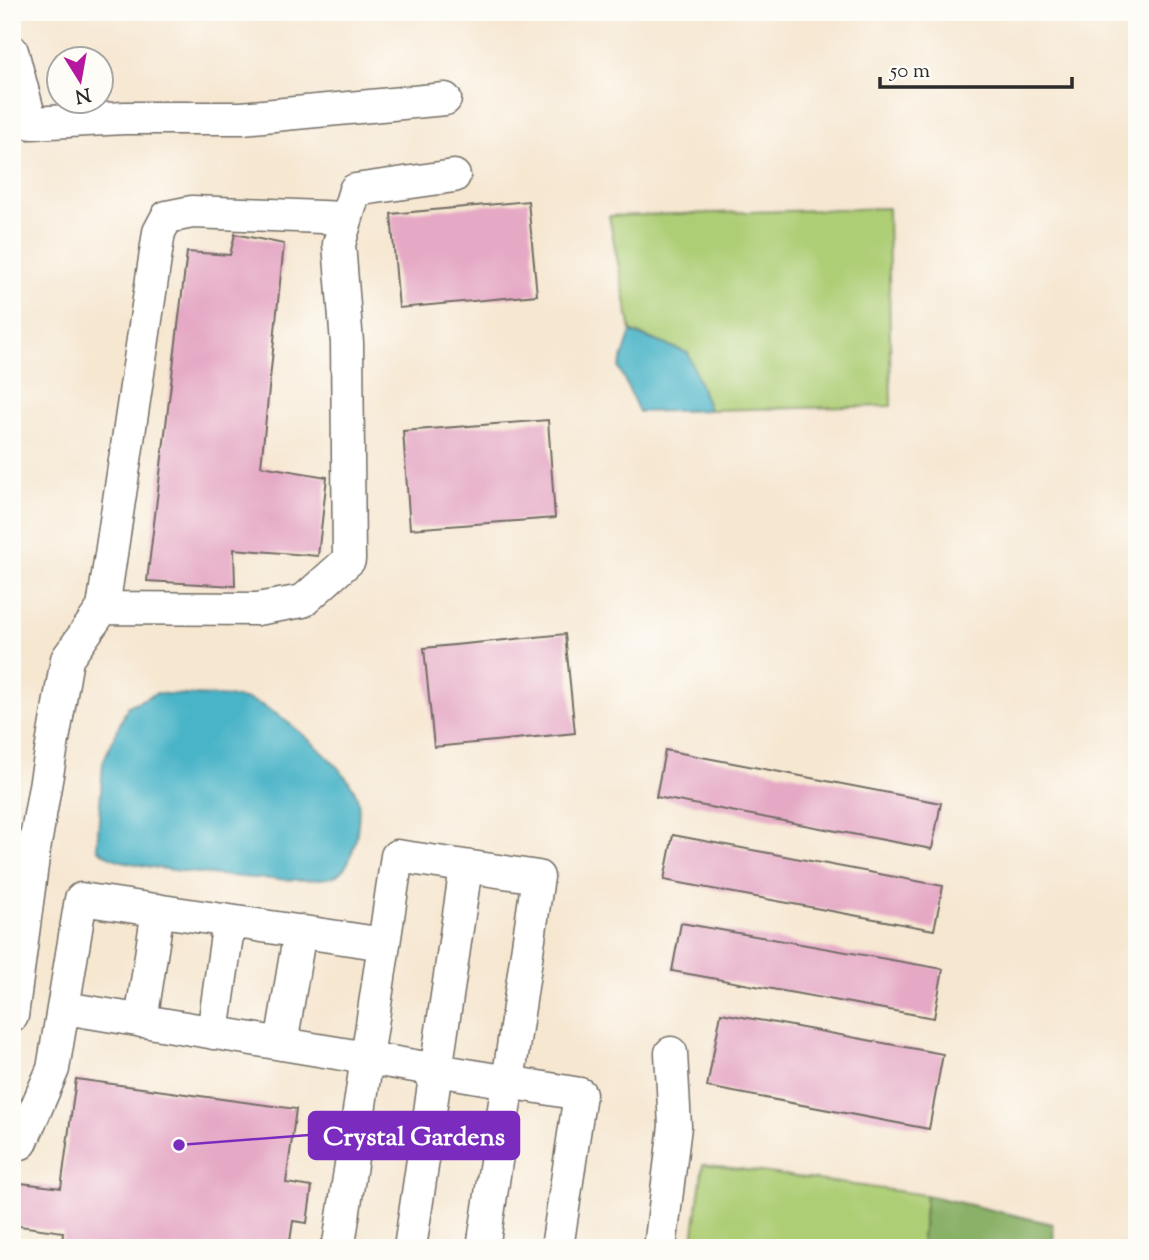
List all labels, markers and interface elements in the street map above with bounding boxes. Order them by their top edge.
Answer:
north arrow [46,46,116,116]
scale bar [880,46,1072,90]
text: 50 m [889,57,930,87]
text: N [73,80,93,109]
callout: Crystal Gardens [309,1112,519,1159]
text: Crystal Gardens [323,1120,505,1157]

